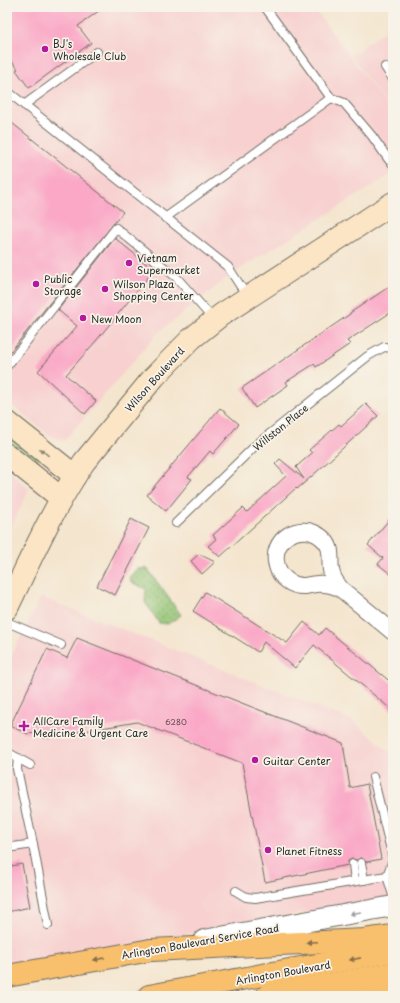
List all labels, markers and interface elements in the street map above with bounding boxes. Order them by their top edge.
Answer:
place label: BJ's Wholesale Club [53,36,126,63]
marker: BJ's Wholesale Club [40,44,50,54]
place label: Vietnam Supermarket [137,250,200,277]
marker: Vietnam Supermarket [124,258,134,268]
place label: Public Storage [44,271,81,298]
place label: Wilson Plaza Shopping Center [113,276,194,303]
marker: Public Storage [31,279,41,289]
marker: Wilson Plaza Shopping Center [100,284,110,294]
place label: New Moon [91,311,141,326]
marker: New Moon [78,313,88,323]
street label: Wilson Boulevard [121,343,187,415]
street label: Willston Place [249,400,311,454]
one-way arrow [38,447,49,456]
place label: AllCare Family Medicine & Urgent Care [33,713,148,740]
house number: 6280 [165,716,187,728]
marker: AllCare Family Medicine & Urgent Care [18,720,30,732]
place label: Guitar Center [263,753,331,768]
marker: Guitar Center [250,755,260,765]
place label: Planet Fitness [276,843,342,858]
marker: Planet Fitness [263,845,273,855]
one-way arrow [349,910,361,916]
street label: Arlington Boulevard Service Road [120,920,280,962]
one-way arrow [305,939,318,945]
street label: Arlington Boulevard [234,956,332,988]
one-way arrow [349,956,361,962]
one-way arrow [93,957,105,963]

